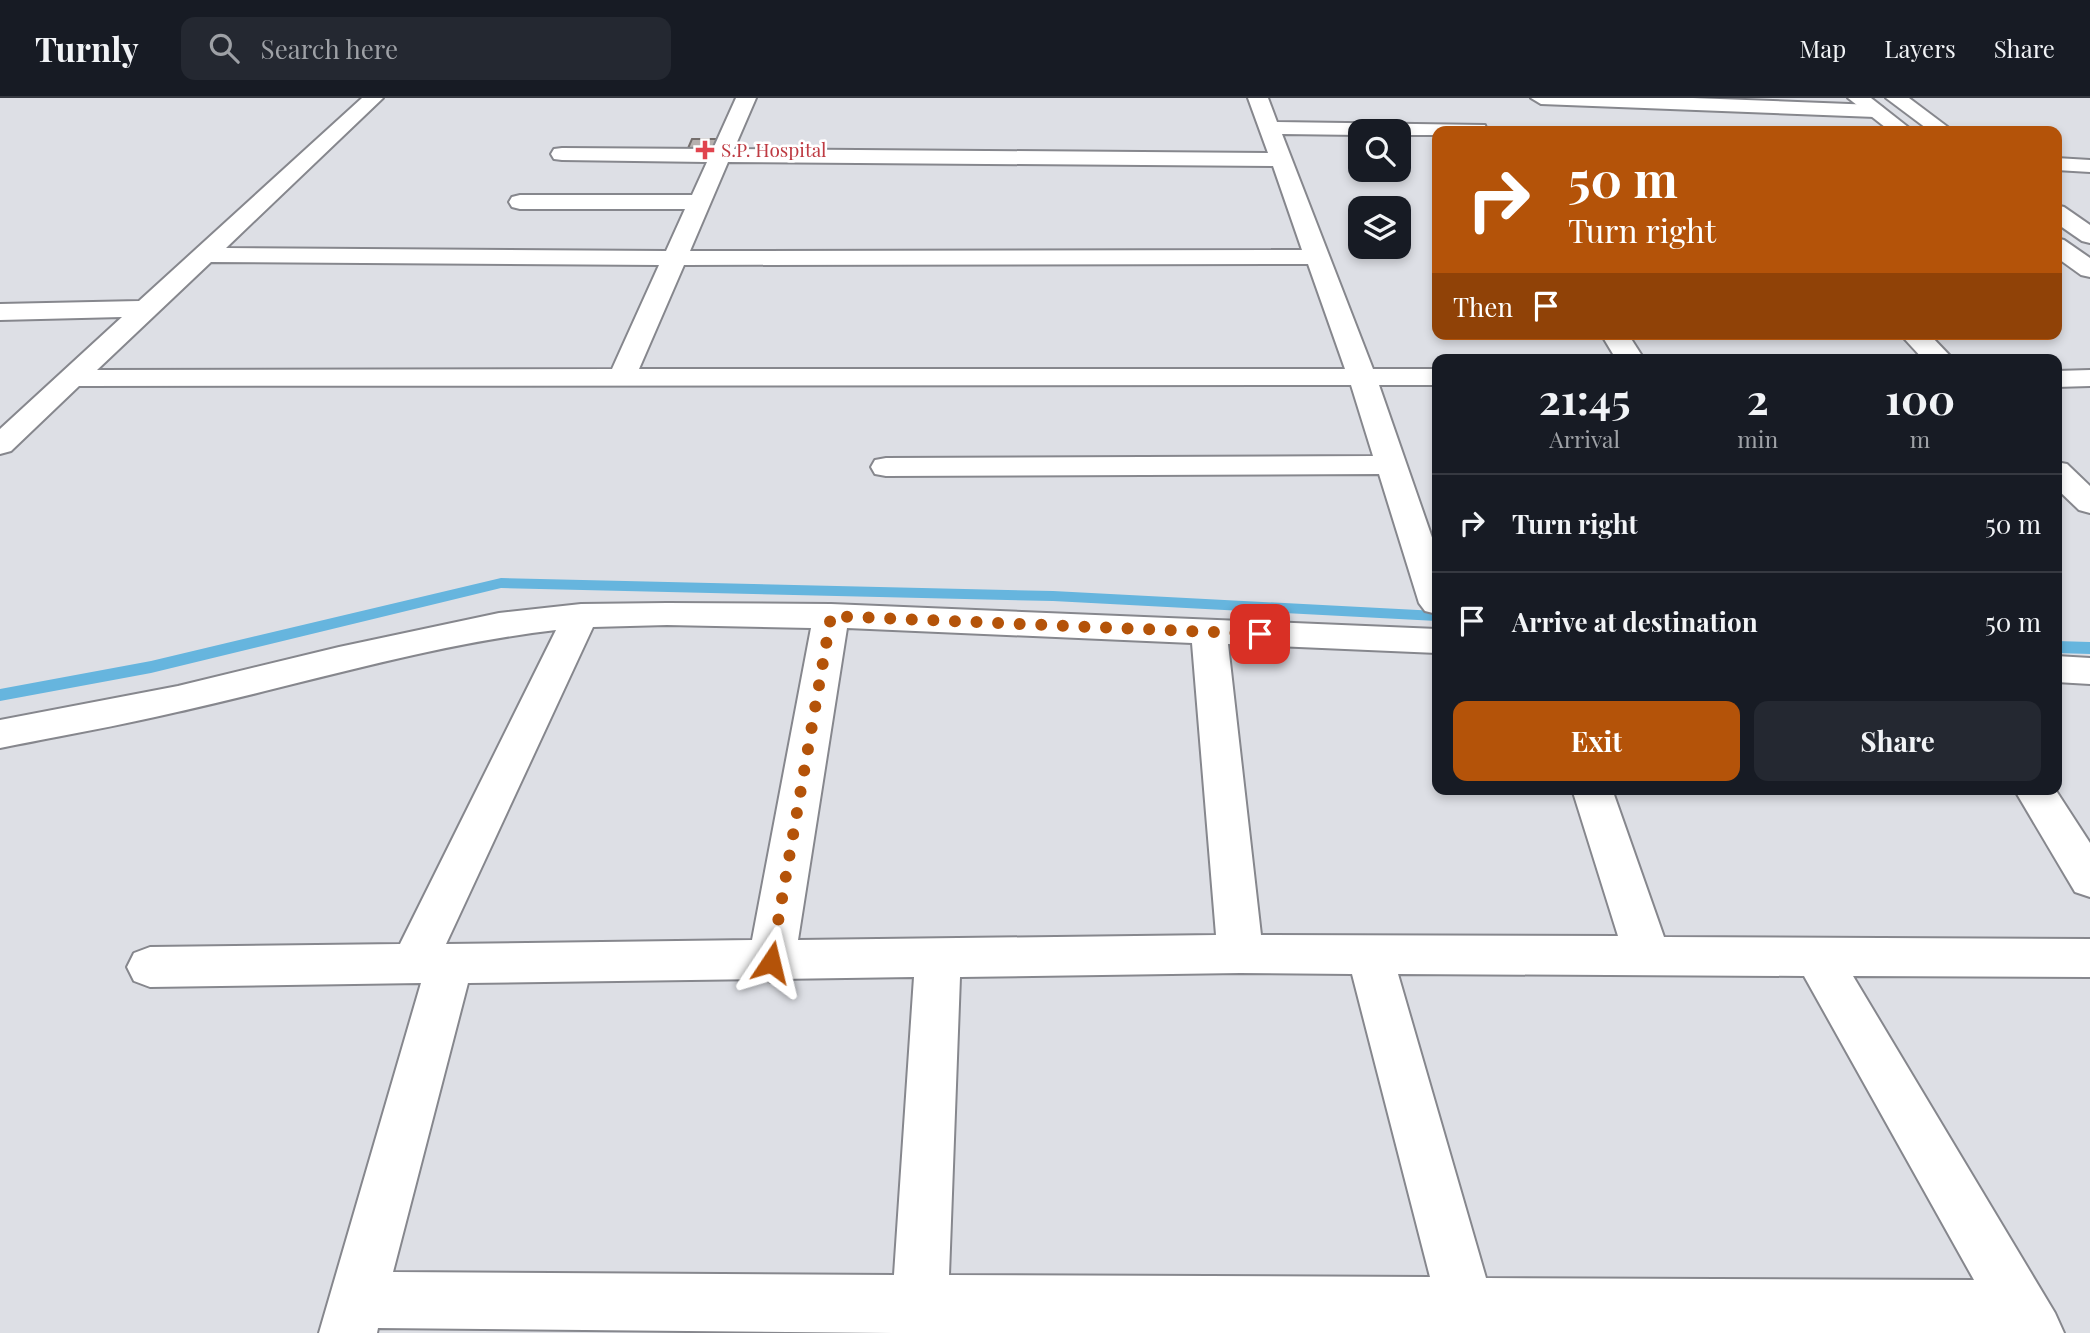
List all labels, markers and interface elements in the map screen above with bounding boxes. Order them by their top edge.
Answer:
search box [181,17,671,80]
text: Turnly [35,26,139,70]
icon: search [205,29,243,67]
text: Search here [261,31,398,66]
text: Map [1800,32,1846,64]
text: Layers [1884,32,1956,64]
text: Share [1994,32,2055,64]
map controls [1348,119,1411,259]
button: search [1348,119,1411,182]
place label: S.P. Hospital [721,136,827,162]
marker: S.P. Hospital [695,140,715,160]
text: 50 m [1568,145,1678,210]
icon: right [1453,154,1544,245]
button: layers [1348,196,1411,259]
text: Turn right [1568,208,1716,251]
icon: arrive [1527,287,1565,325]
text: Then [1453,289,1513,324]
text: 21:45 [1539,370,1630,426]
text: 2 [1747,370,1769,426]
text: 100 [1885,370,1955,426]
text: Arrival [1549,423,1620,454]
text: min [1737,423,1778,454]
text: m [1910,423,1930,454]
icon: right [1453,504,1491,542]
text: Turn right [1512,506,1638,541]
text: 50 m [1985,506,2041,541]
icon: arrive [1453,602,1491,640]
pin [1230,604,1290,664]
text: Arrive at destination [1512,604,1758,639]
text: 50 m [1985,604,2041,639]
icon: arrive [1241,615,1279,653]
button: Exit [1453,701,1740,781]
button: Share [1754,701,2041,781]
position arrow [734,925,808,999]

